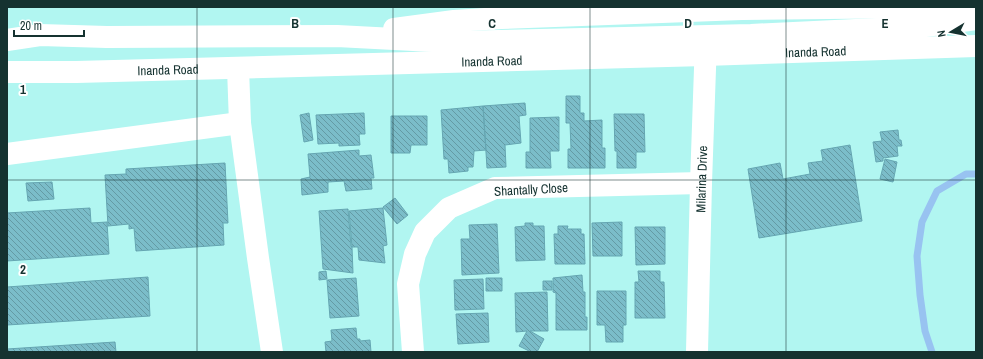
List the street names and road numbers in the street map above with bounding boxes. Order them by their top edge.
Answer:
street label: Inanda Road [785,42,847,61]
street label: Inanda Road [461,52,523,71]
street label: Inanda Road [137,61,199,79]
street label: Milarina Drive [692,145,711,213]
street label: Shantally Close [494,179,569,200]

